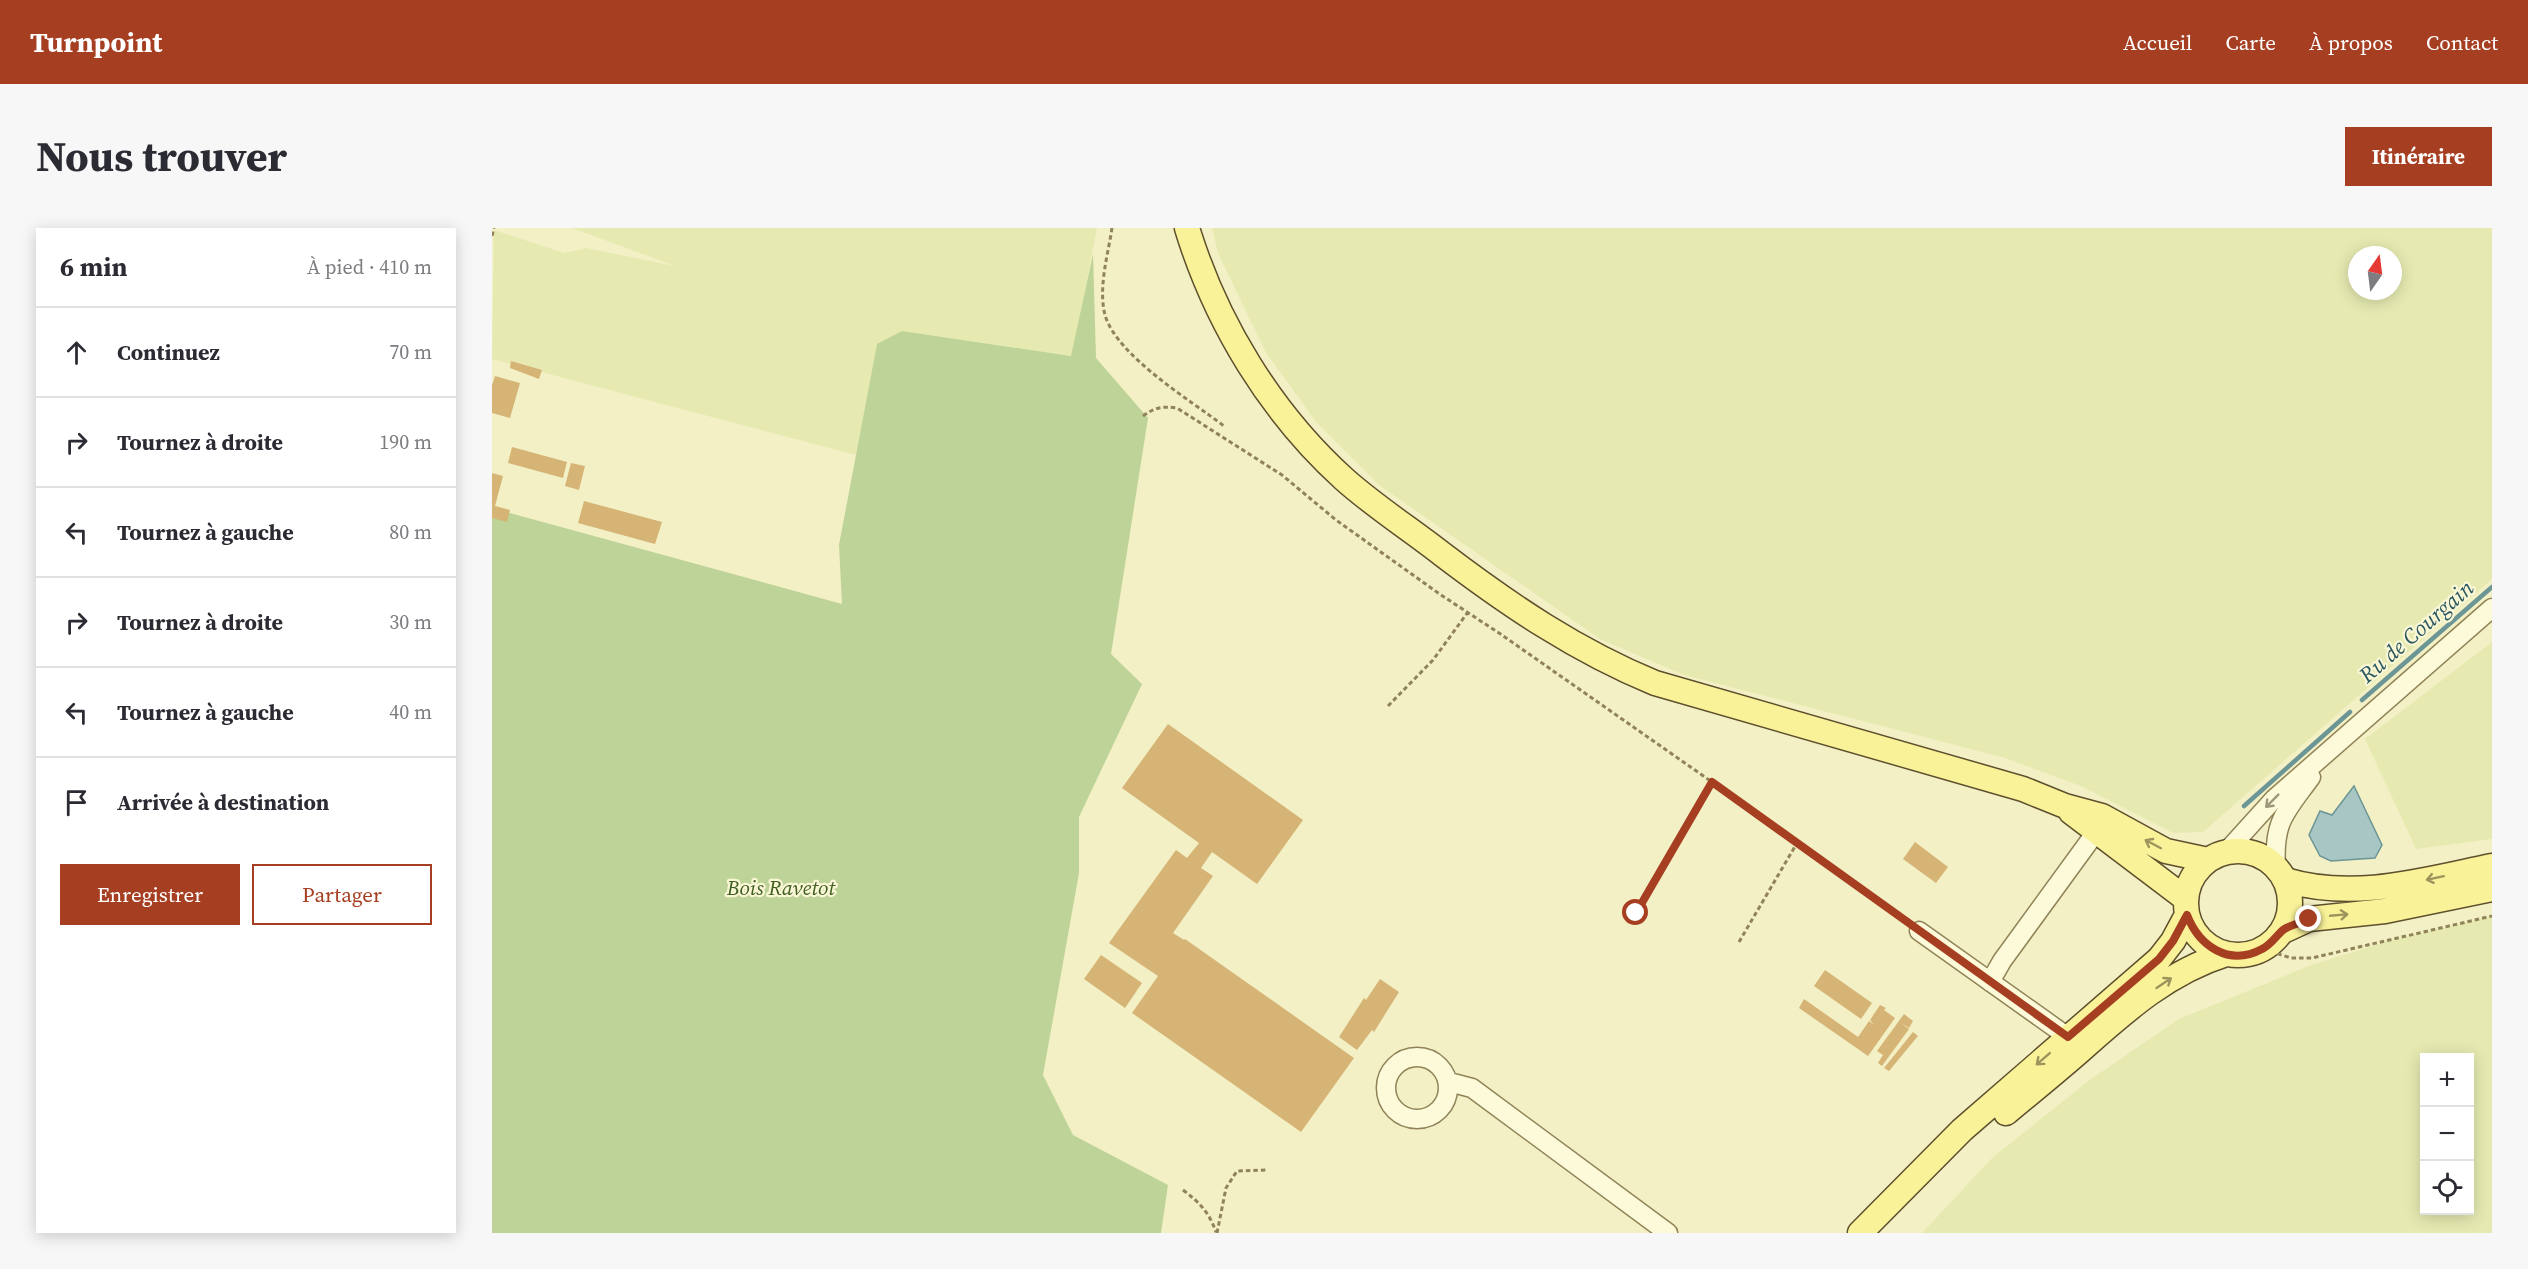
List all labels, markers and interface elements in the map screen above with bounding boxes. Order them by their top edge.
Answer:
text: Turnpoint [30,23,162,61]
text: Accueil [2123,28,2192,57]
text: Carte [2225,28,2276,57]
text: À propos [2309,28,2393,57]
text: Contact [2426,28,2498,57]
text: Nous trouver [36,127,287,185]
button: Itinéraire [2345,127,2492,186]
north arrow [2348,246,2402,300]
text: 6 min [60,249,127,285]
text: À pied · 410 m [307,253,432,281]
icon: ahead [60,336,93,369]
text: Continuez [117,337,220,367]
text: 70 m [389,338,432,366]
icon: right [60,426,93,459]
text: Tournez à droite [117,427,283,457]
text: 190 m [379,428,432,456]
icon: left [60,516,93,549]
text: Tournez à gauche [117,517,294,547]
text: 80 m [389,518,432,546]
water label: Ru de Courgain [2351,572,2480,690]
icon: right [60,606,93,639]
text: Tournez à droite [117,607,283,637]
text: 30 m [389,608,432,636]
icon: left [60,696,93,729]
text: Tournez à gauche [117,697,294,727]
text: 40 m [389,698,432,726]
icon: arrive [60,786,93,819]
text: Arrivée à destination [117,787,329,817]
one-way arrow [2265,794,2279,809]
one-way arrow [2145,838,2162,850]
button: Enregistrer [60,864,240,925]
button: Partager [252,864,432,925]
park label: Bois Ravetot [726,873,836,902]
one-way arrow [2425,873,2445,884]
route start [1622,899,1648,925]
route end [2295,905,2321,931]
one-way arrow [2328,909,2348,920]
one-way arrow [2156,976,2173,989]
one-way arrow [2036,1052,2051,1066]
map controls [2420,1053,2474,1215]
button: + [2420,1053,2474,1107]
button: − [2420,1107,2474,1161]
button: locate [2420,1161,2474,1215]

